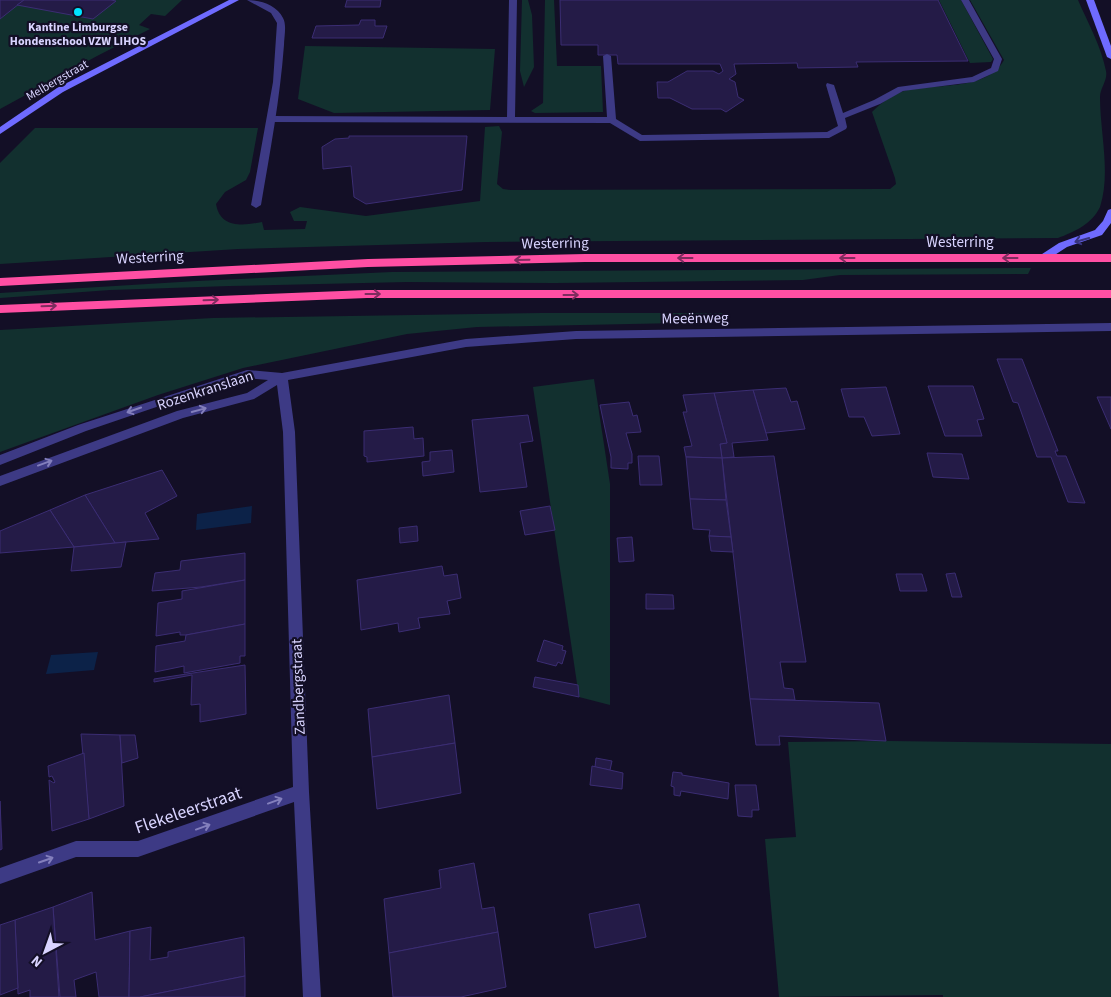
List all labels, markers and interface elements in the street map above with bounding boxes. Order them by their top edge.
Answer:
marker: Kantine Limburgse Hondenschool VZW LIHOS [72,6,84,18]
place label: Kantine Limburgse Hondenschool VZW LIHOS [10,19,147,50]
street label: Melbergstraat [23,56,91,105]
street label: Westerring [521,232,589,255]
street label: Westerring [926,232,994,253]
one-way arrow [1074,236,1090,246]
street label: Westerring [116,245,185,270]
one-way arrow [677,253,694,263]
one-way arrow [840,253,856,263]
one-way arrow [1002,253,1018,263]
one-way arrow [515,255,531,264]
one-way arrow [365,289,381,299]
one-way arrow [562,290,579,300]
one-way arrow [202,295,219,305]
one-way arrow [40,301,56,310]
street label: Meeënweg [661,307,729,330]
street label: Rozenkranslaan [154,365,256,416]
one-way arrow [190,404,206,414]
one-way arrow [126,406,142,415]
one-way arrow [37,458,53,468]
street label: Zandbergstraat [286,639,311,735]
street label: Flekeleerstraat [131,780,245,840]
one-way arrow [267,796,283,805]
one-way arrow [195,822,210,831]
one-way arrow [38,855,53,864]
north arrow [20,927,70,977]
text: N [27,950,47,972]

